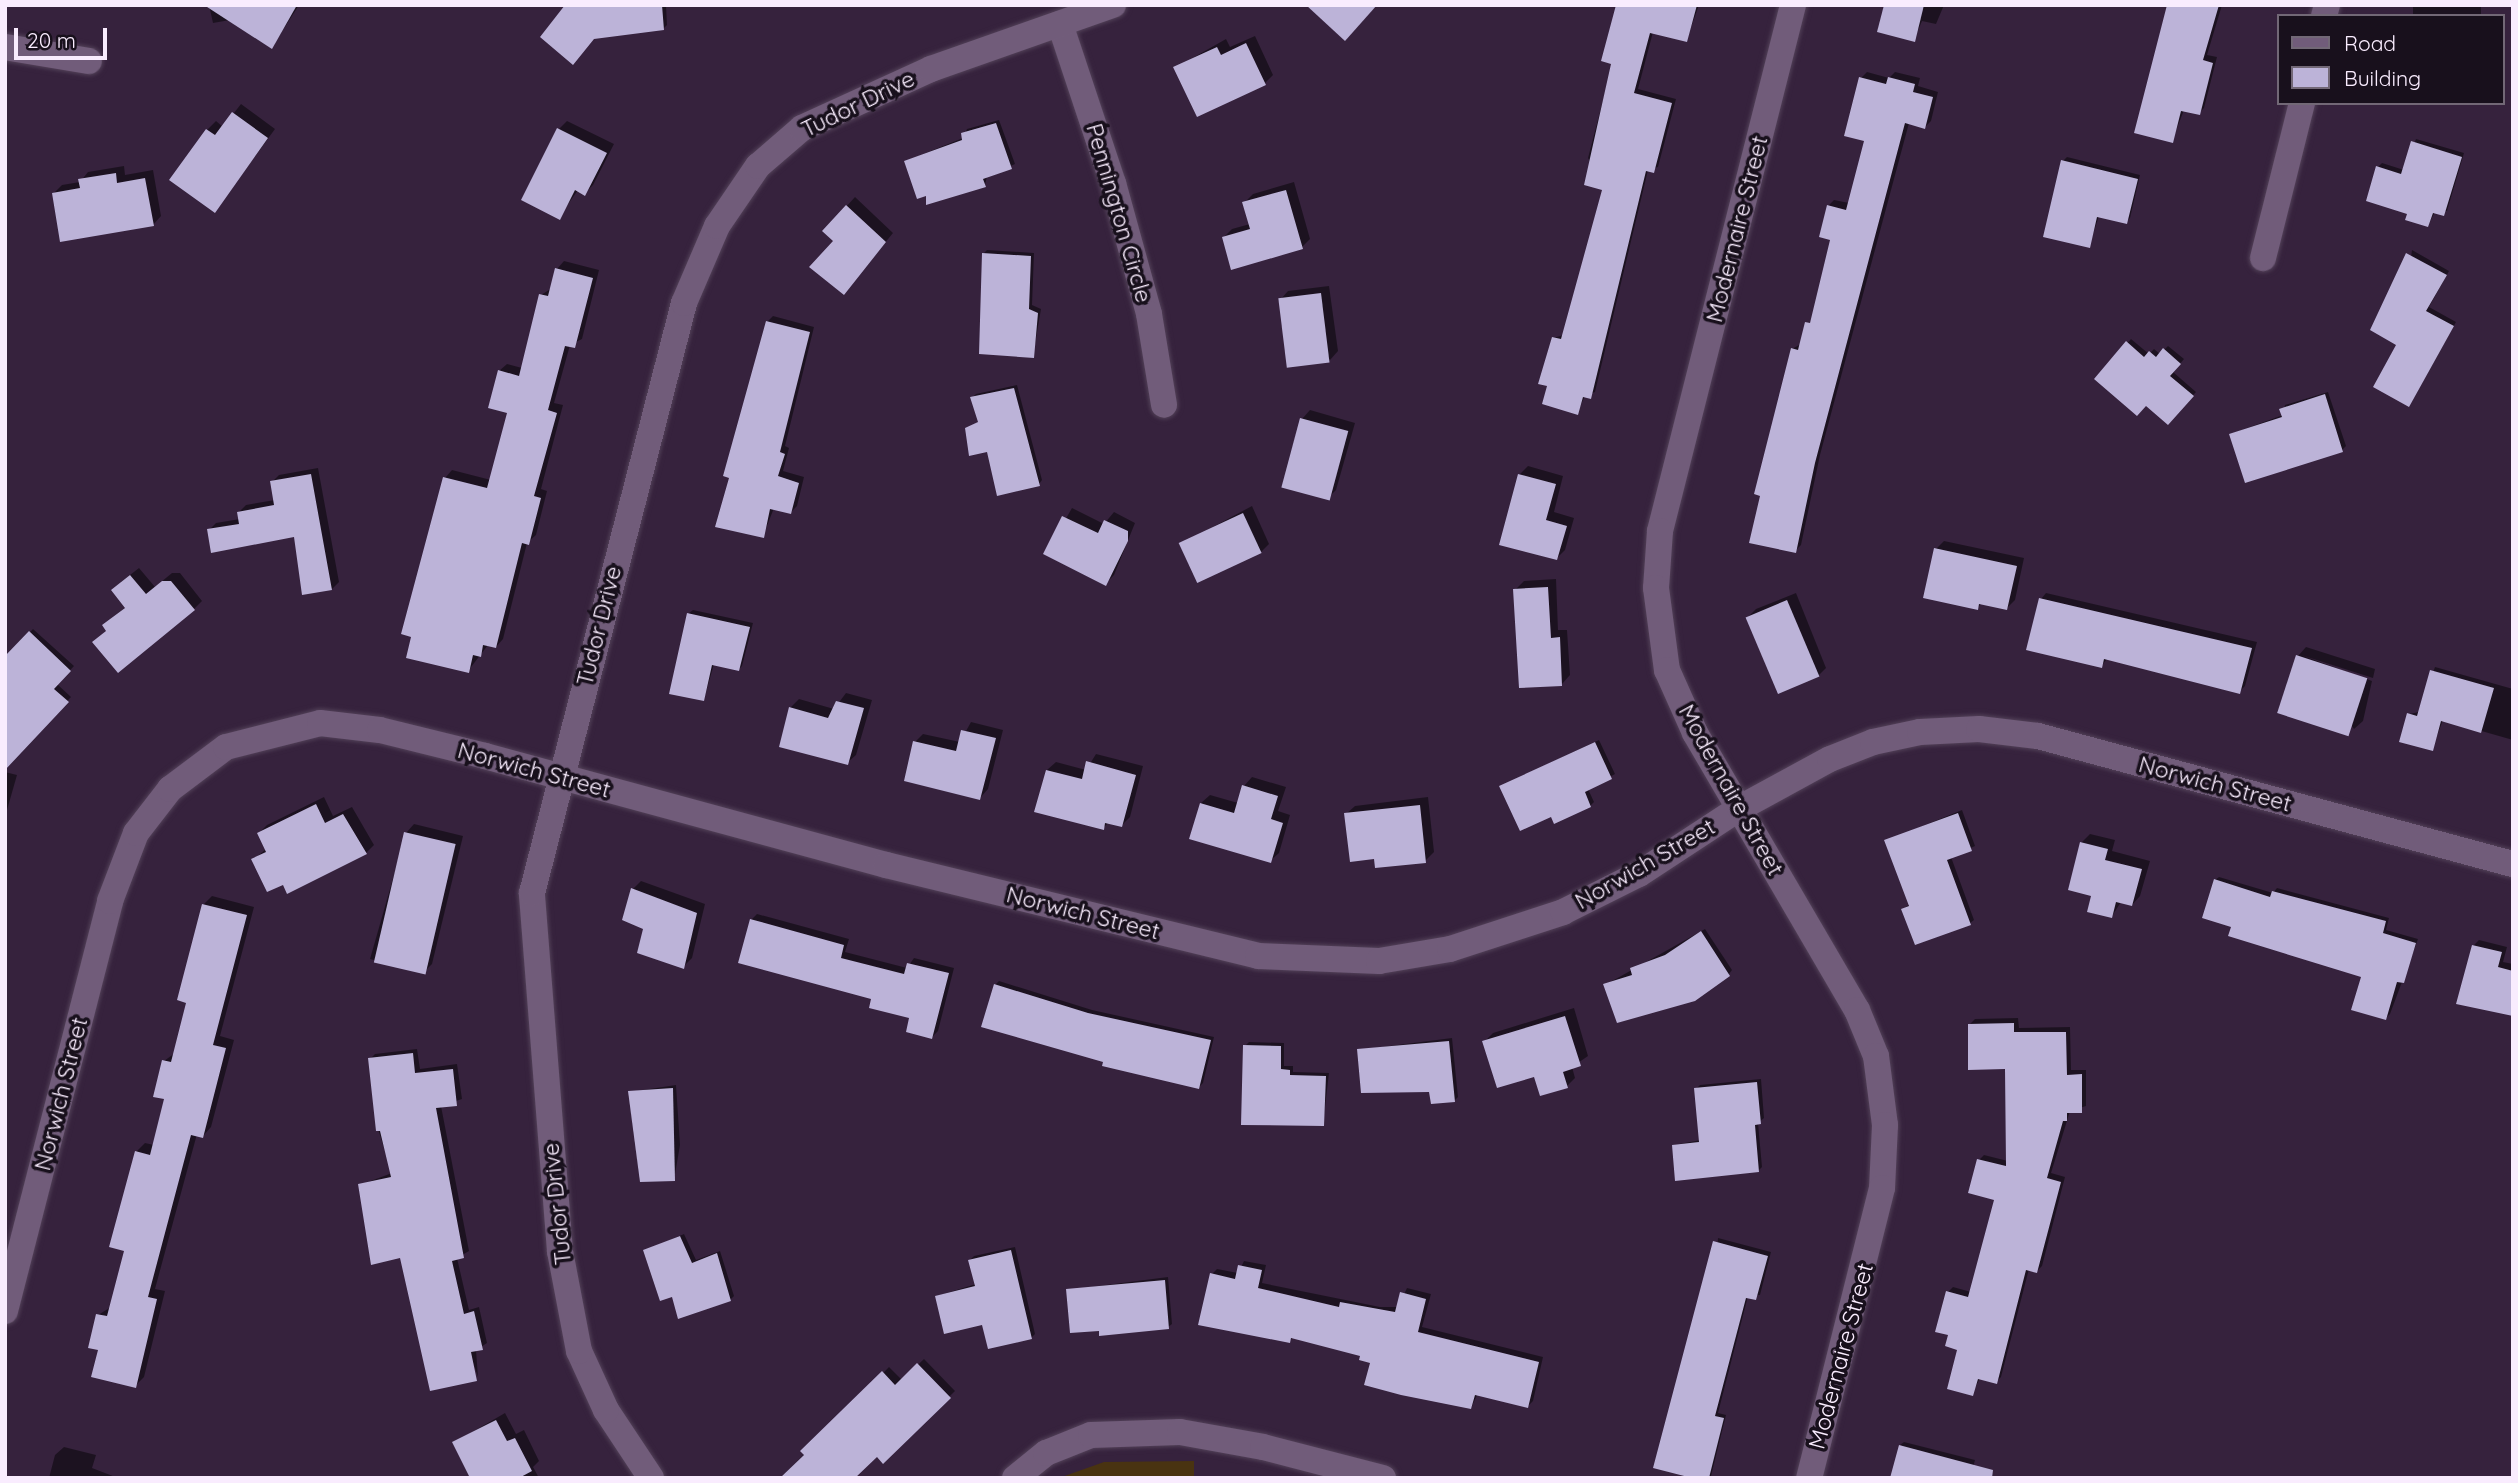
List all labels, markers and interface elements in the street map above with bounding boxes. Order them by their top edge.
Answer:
scale bar [18,14,110,58]
legend [2276,14,2504,105]
text: 20 m [27,27,76,53]
text: Road [2344,30,2396,56]
street label: Tudor Drive [797,65,919,143]
text: Building [2344,65,2421,91]
street label: Pennington Circle [1080,120,1158,306]
street label: Modernaire Street [1700,133,1774,325]
street label: Tudor Drive [571,563,627,689]
street label: Modernaire Street [1673,700,1789,880]
street label: Norwich Street [455,736,613,804]
street label: Norwich Street [2136,750,2294,818]
street label: Norwich Street [1570,813,1720,915]
street label: Norwich Street [1004,881,1162,945]
street label: Norwich Street [29,1015,93,1173]
street label: Tudor Drive [537,1142,577,1266]
street label: Modernaire Street [1803,1260,1879,1452]

